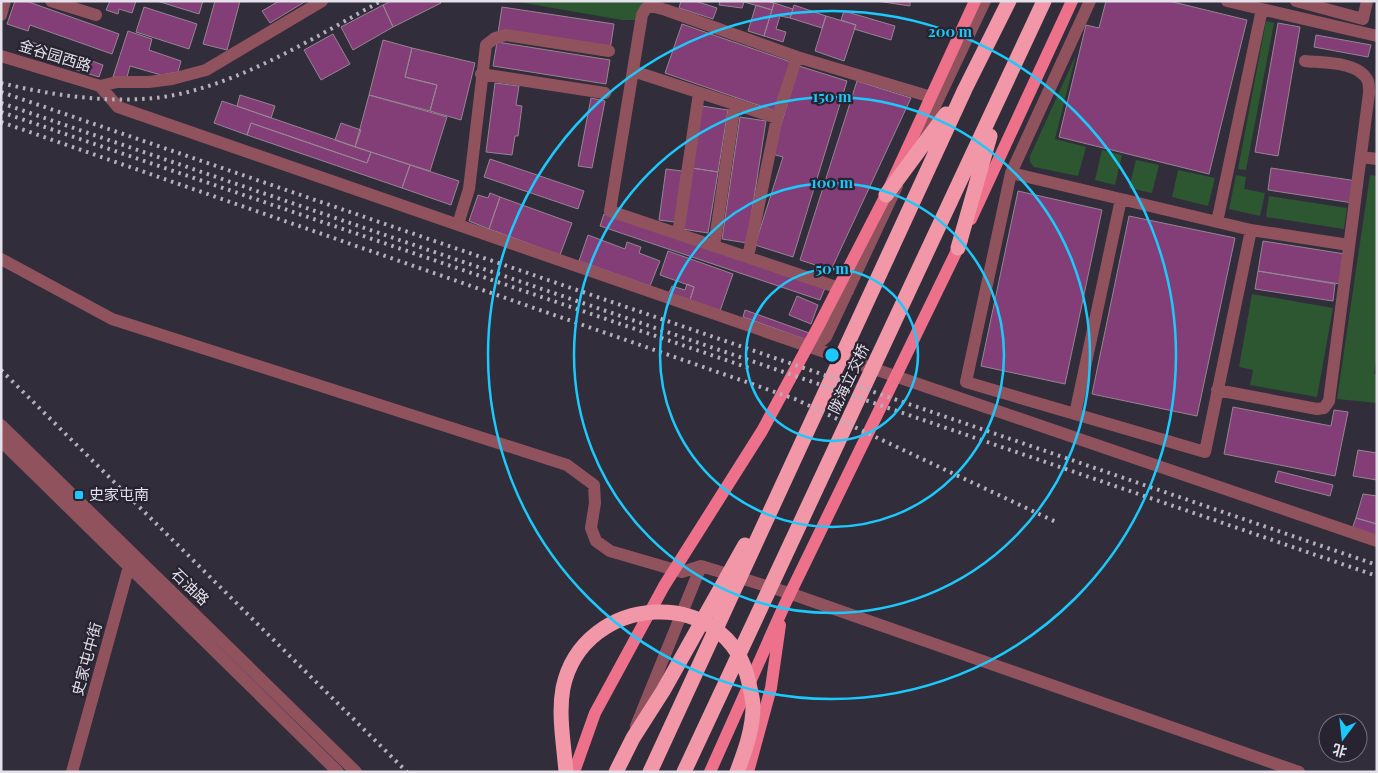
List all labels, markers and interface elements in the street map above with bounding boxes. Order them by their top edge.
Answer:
text: 200 m [928,21,973,41]
street label: 金谷园西路 [16,35,94,76]
text: 150 m [812,86,852,106]
text: 100 m [811,172,854,192]
text: 50 m [815,258,849,278]
street label: 陇海立交桥 [823,340,873,417]
centre of rings [823,346,841,364]
place label: 史家屯南 [89,484,149,504]
marker: 史家屯南 [73,489,85,501]
street label: 石油路 [168,563,214,609]
street label: 史家屯中街 [67,620,105,698]
north arrow [1318,713,1368,763]
text: 北 [1330,740,1349,762]

